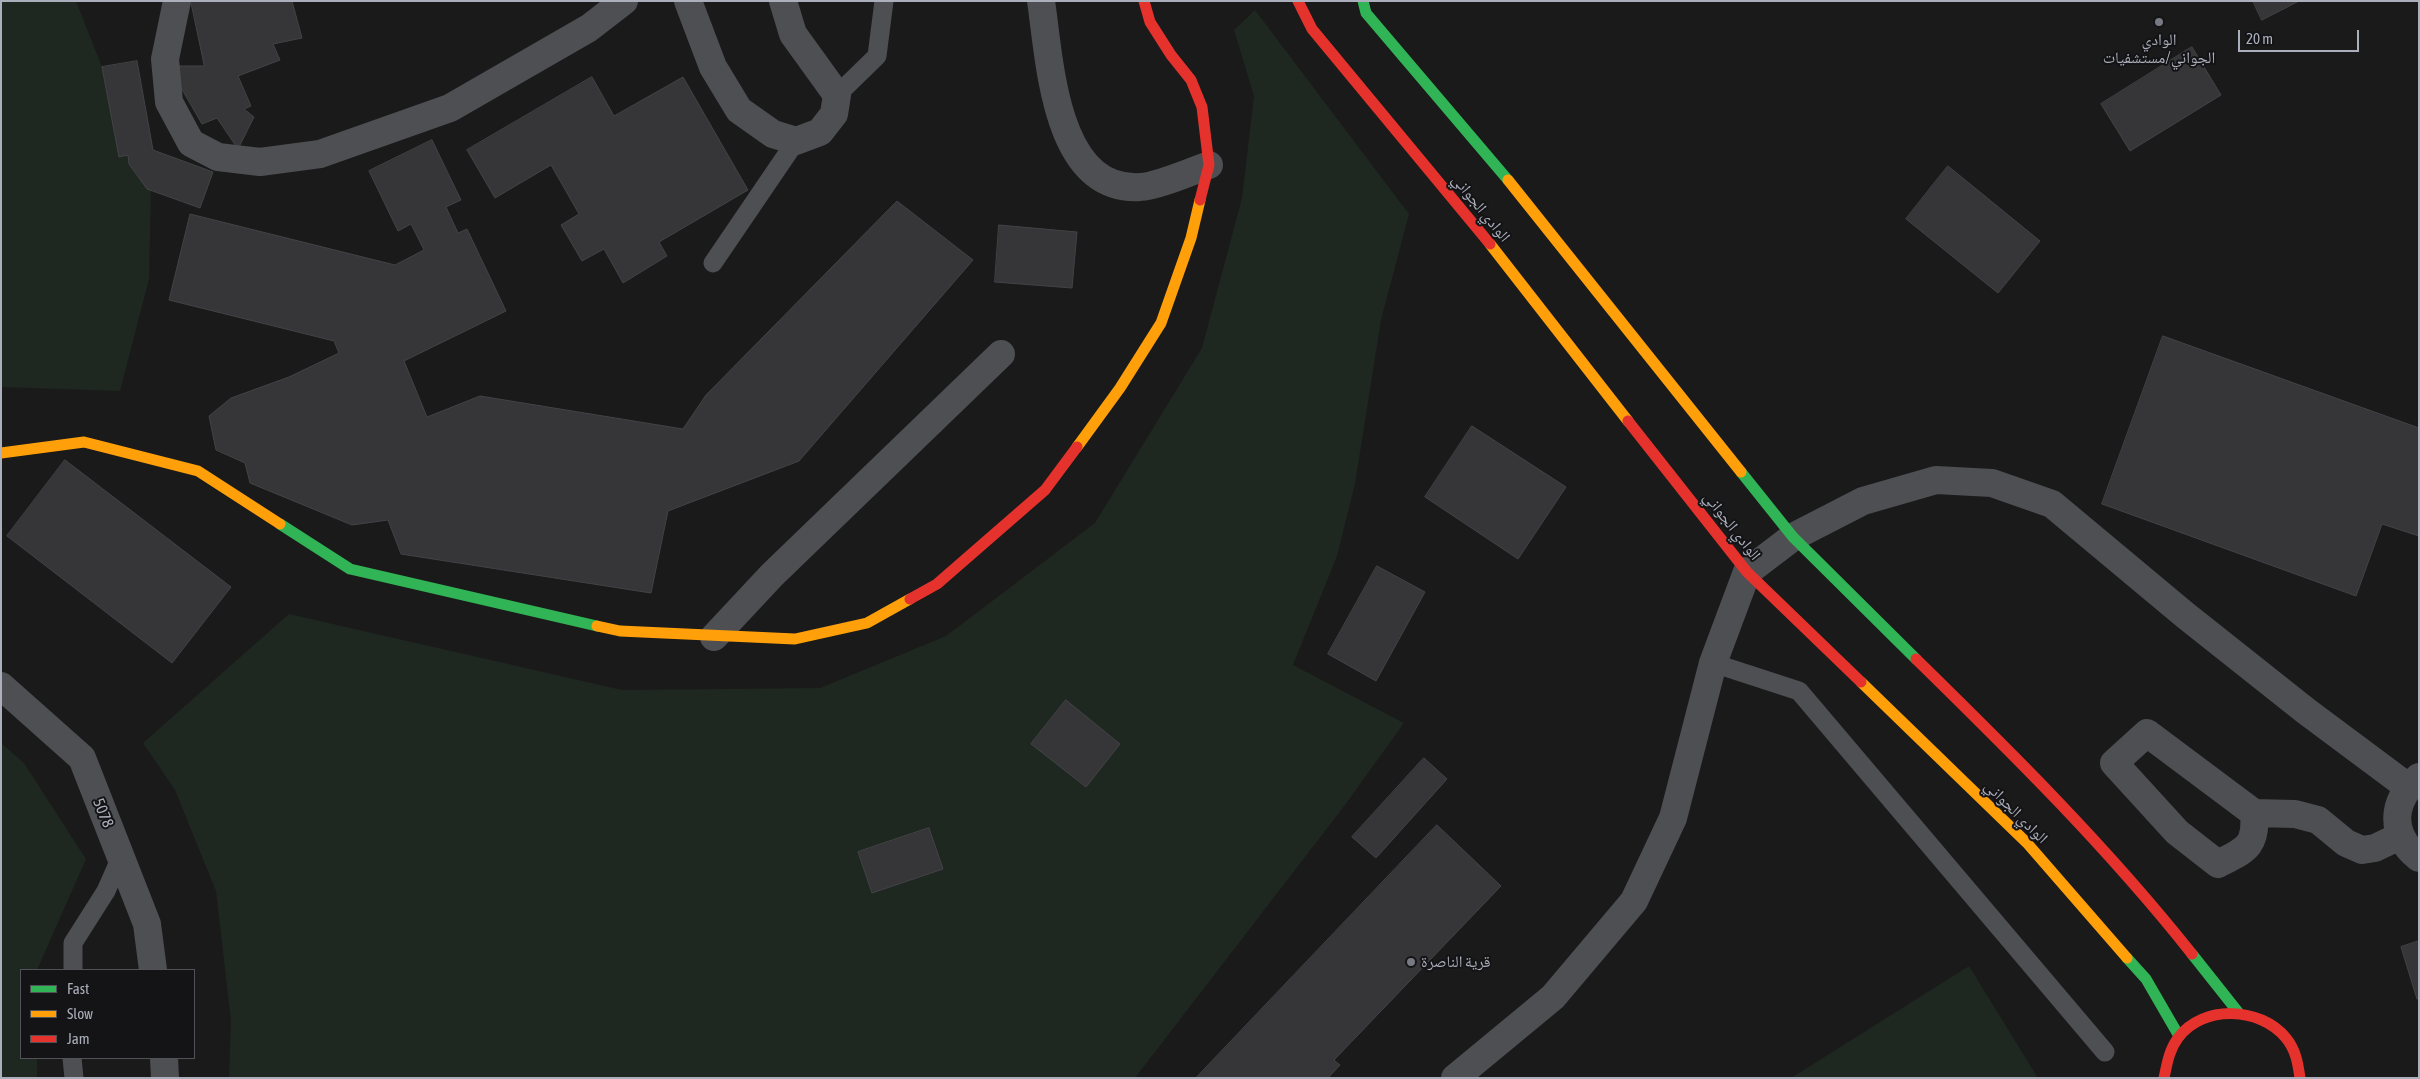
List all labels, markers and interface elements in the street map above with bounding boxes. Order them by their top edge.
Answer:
marker: الوادي الجواني/مستشفيات [2153,16,2165,28]
scale bar [2240,20,2361,52]
place label: الوادي الجواني/مستشفيات [2103,30,2215,68]
text: 20 m [2246,30,2273,47]
street label: الوادي الجواني [1448,170,1514,246]
street label: الوادي الجواني [1699,488,1765,564]
street label: الوادي الجواني [1980,776,2052,848]
street label: 5078 [88,795,118,831]
place label: قرية الناصرة [1421,952,1491,972]
marker: قرية الناصرة [1405,956,1417,968]
legend [20,969,195,1059]
text: Fast [67,980,89,997]
text: Slow [67,1005,93,1022]
text: Jam [67,1030,90,1047]

